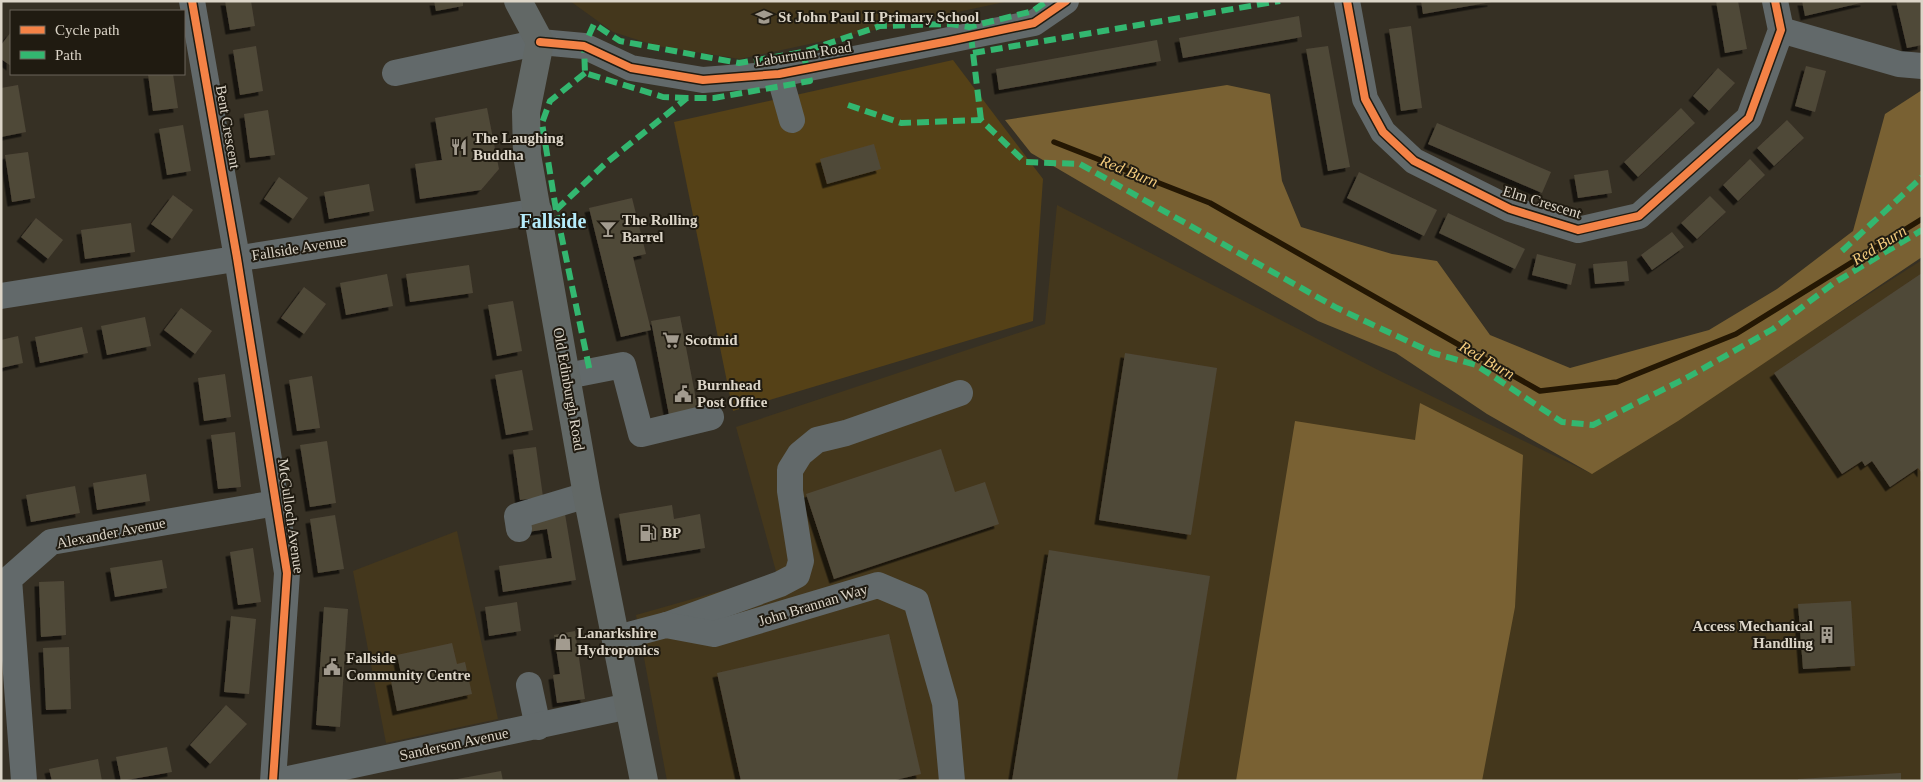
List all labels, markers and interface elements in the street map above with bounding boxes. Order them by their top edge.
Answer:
school or university icon: St John Paul II Primary School [754,7,774,27]
place label: St John Paul II Primary School [778,9,979,25]
legend [10,10,185,75]
text: Cycle path [55,22,120,38]
street label: Laburnum Road [753,38,853,70]
text: Path [55,47,82,63]
street label: Bent Crescent [213,84,243,171]
place label: The Laughing Buddha [473,130,564,163]
restaurant icon: The Laughing Buddha [449,137,469,157]
water label: Red Burn [1097,151,1160,190]
street label: Elm Crescent [1501,182,1584,222]
district label: Fallside [520,210,586,232]
place label: The Rolling Barrel [622,212,698,245]
bar icon: The Rolling Barrel [598,219,618,239]
water label: Red Burn [1848,222,1909,269]
street label: Fallside Avenue [250,233,348,263]
street label: Old Edinburgh Road [550,326,588,452]
supermarket icon: Scotmid [661,330,681,350]
place label: Scotmid [685,332,738,348]
water label: Red Burn [1456,337,1518,383]
place label: Burnhead Post Office [697,377,768,410]
public building icon: Burnhead Post Office [673,384,693,404]
street label: McCulloch Avenue [275,457,307,575]
street label: Alexander Avenue [55,515,167,551]
fuel station icon: BP [638,523,658,543]
place label: BP [662,525,681,541]
street label: John Brannan Way [756,581,870,629]
place label: Access Mechanical Handling [1693,618,1813,651]
place label: Lanarkshire Hydroponics [577,625,659,658]
building icon: Access Mechanical Handling [1817,625,1837,645]
shop icon: Lanarkshire Hydroponics [553,632,573,652]
place label: Fallside Community Centre [346,650,471,683]
public building icon: Fallside Community Centre [322,657,342,677]
street label: Sanderson Avenue [398,725,510,763]

